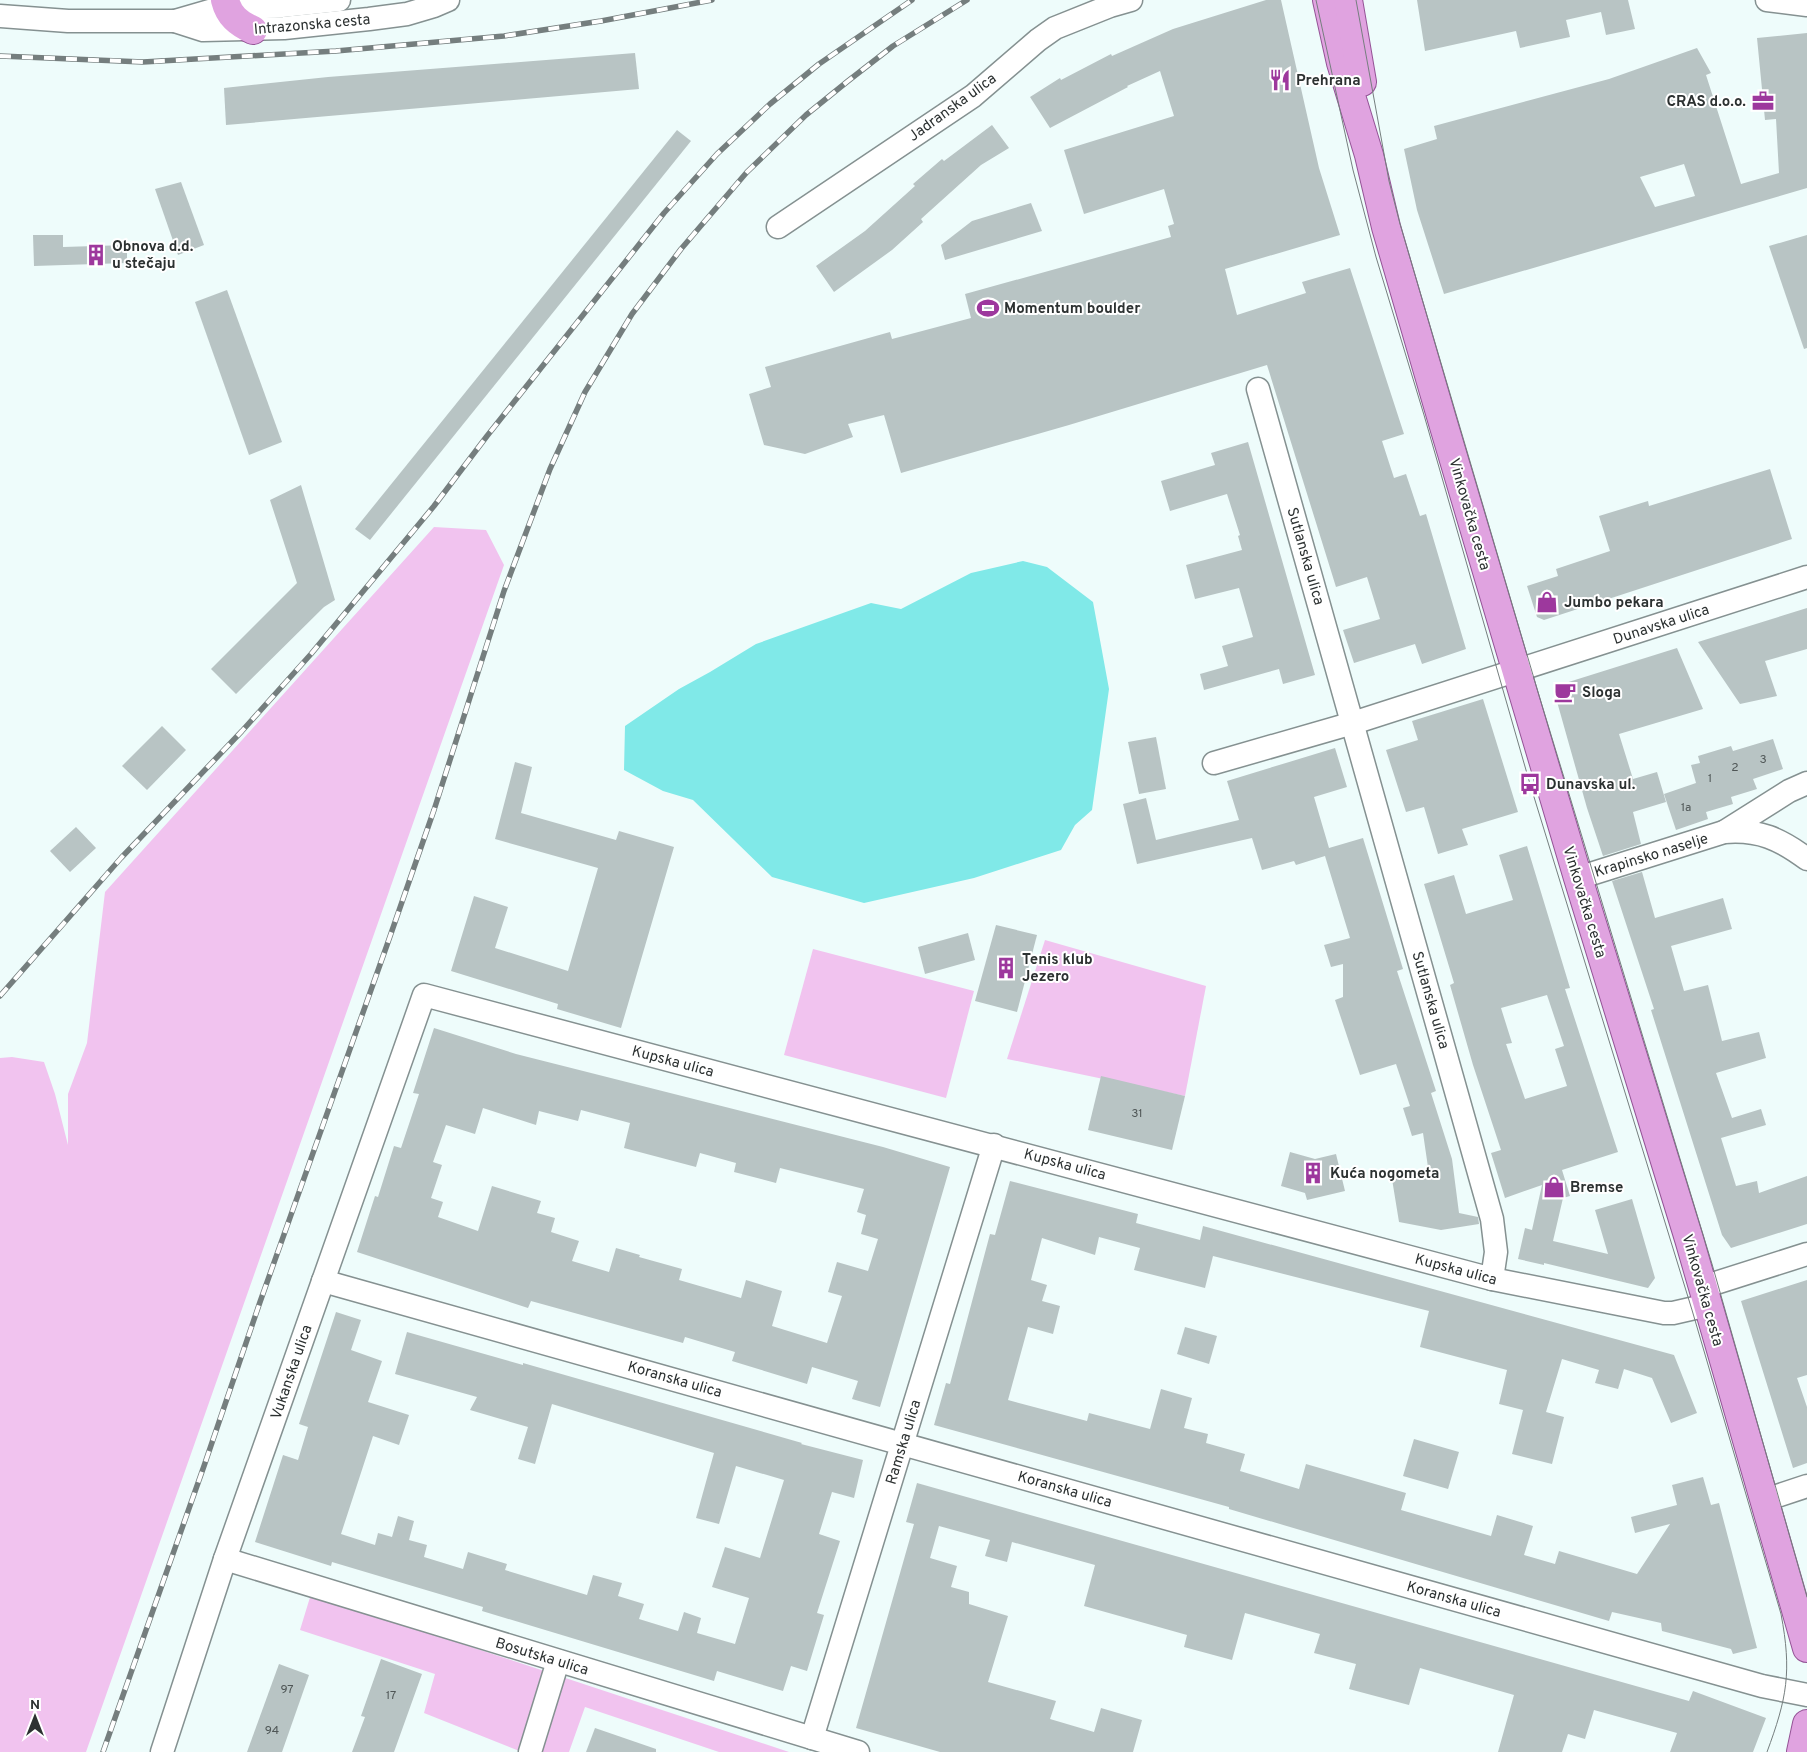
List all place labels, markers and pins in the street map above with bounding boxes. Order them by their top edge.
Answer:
restaurant icon: Prehrana [1267,67,1293,93]
place label: Prehrana [1296,72,1361,91]
office icon: CRAS d.o.o. [1750,88,1776,114]
place label: CRAS d.o.o. [1667,93,1746,112]
place label: Obnova d.d. u stečaju [112,238,194,274]
building icon: Obnova d.d. u stečaju [83,242,109,268]
sports icon: Momentum boulder [975,295,1001,321]
place label: Momentum boulder [1004,300,1141,319]
shop icon: Jumbo pekara [1534,589,1560,615]
place label: Jumbo pekara [1564,594,1664,613]
cafe icon: Sloga [1552,679,1578,705]
place label: Sloga [1582,684,1621,703]
bus stop icon: Dunavska ul. [1517,771,1543,797]
place label: Dunavska ul. [1546,776,1636,795]
place label: Tenis klub Jezero [1022,951,1093,987]
building icon: Tenis klub Jezero [993,955,1019,981]
building icon: Kuća nogometa [1300,1160,1326,1186]
place label: Kuća nogometa [1330,1165,1439,1184]
shop icon: Bremse [1541,1174,1567,1200]
place label: Bremse [1570,1179,1623,1198]

